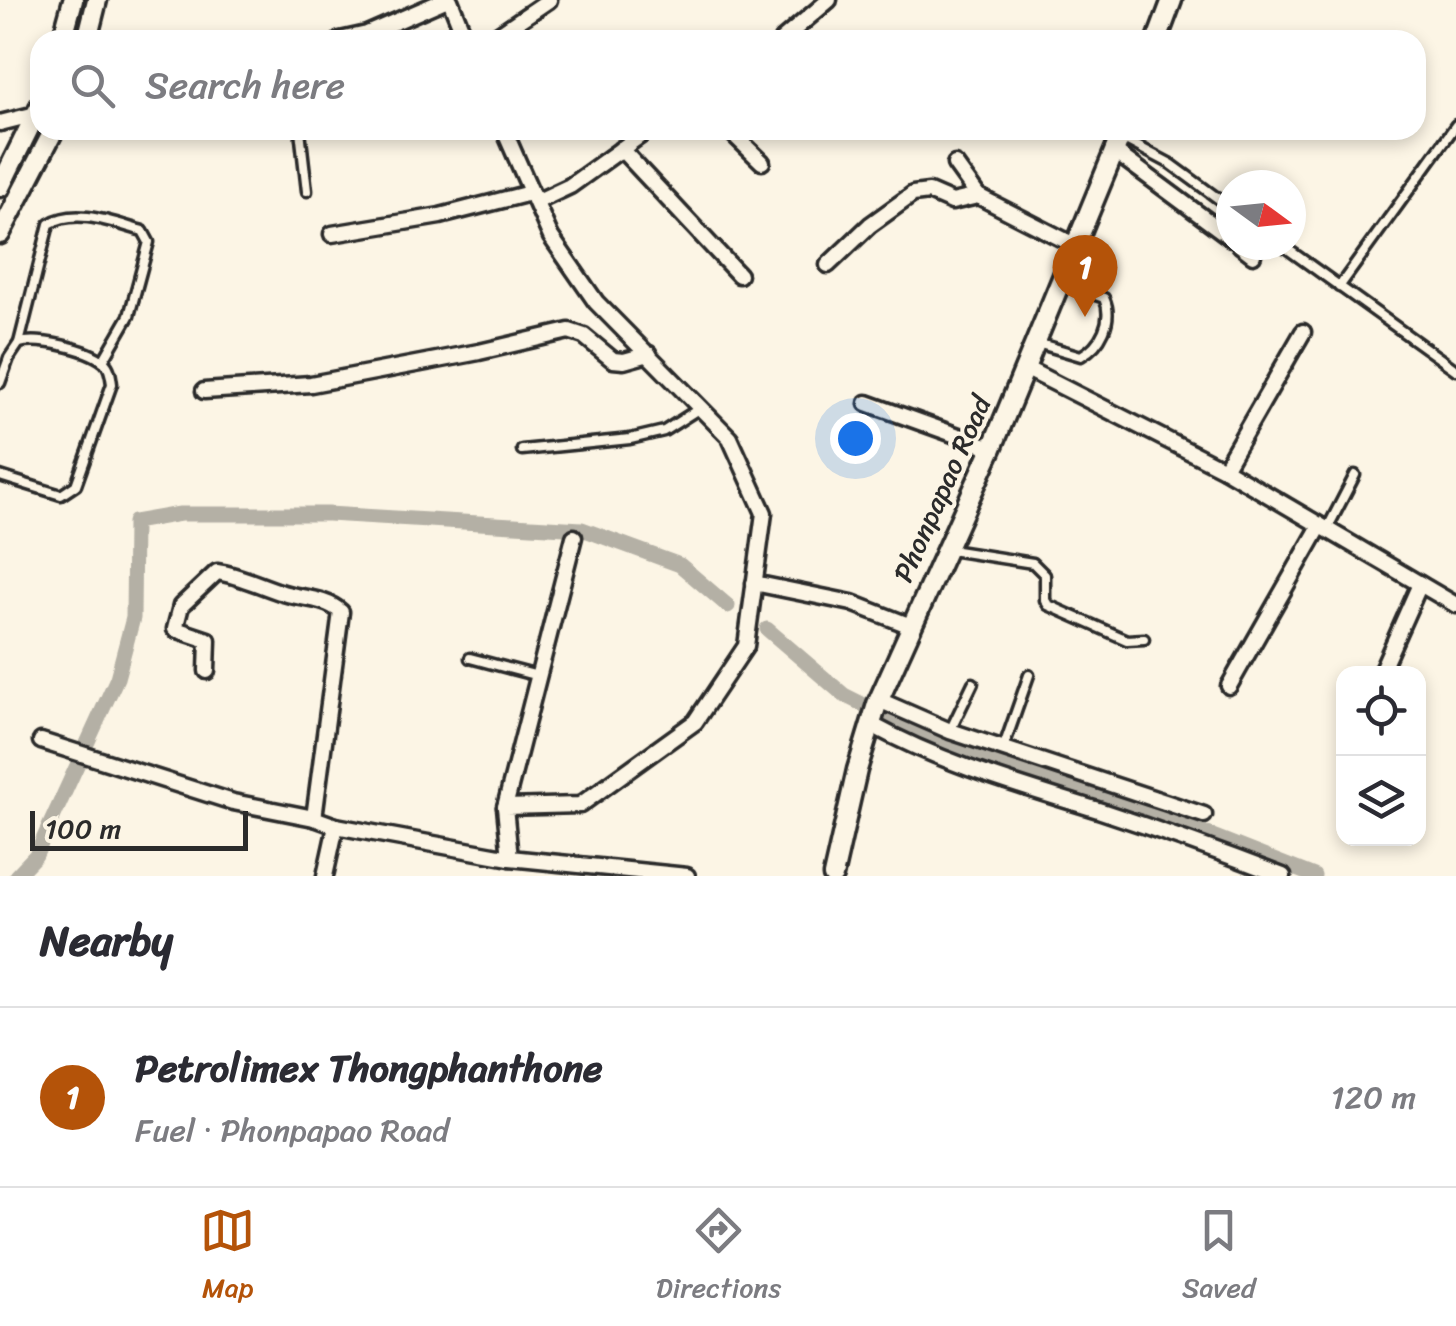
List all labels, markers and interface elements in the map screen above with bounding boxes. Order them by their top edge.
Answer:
search box [30,30,1426,140]
text: Search here [145,52,345,119]
icon: search [65,58,120,113]
north arrow [1216,170,1306,260]
pin: 1 [1052,234,1118,317]
street label: Phonpapao Road [879,386,1006,590]
your location [830,413,881,464]
map controls [1336,666,1426,846]
button: locate [1336,666,1426,756]
button: layers [1336,756,1426,846]
text: 100 m [45,804,121,853]
scale bar [30,806,248,850]
text: Nearby [40,904,173,978]
text: Petrolimex Thongphanthone [135,1035,603,1102]
text: 1 [66,1069,79,1126]
text: 120 m [1331,1069,1416,1126]
text: Fuel · Phonpapao Road [135,1102,449,1159]
tab: Map [200,1203,255,1312]
tab: Directions [656,1203,781,1312]
tab: Saved [1182,1203,1256,1312]

